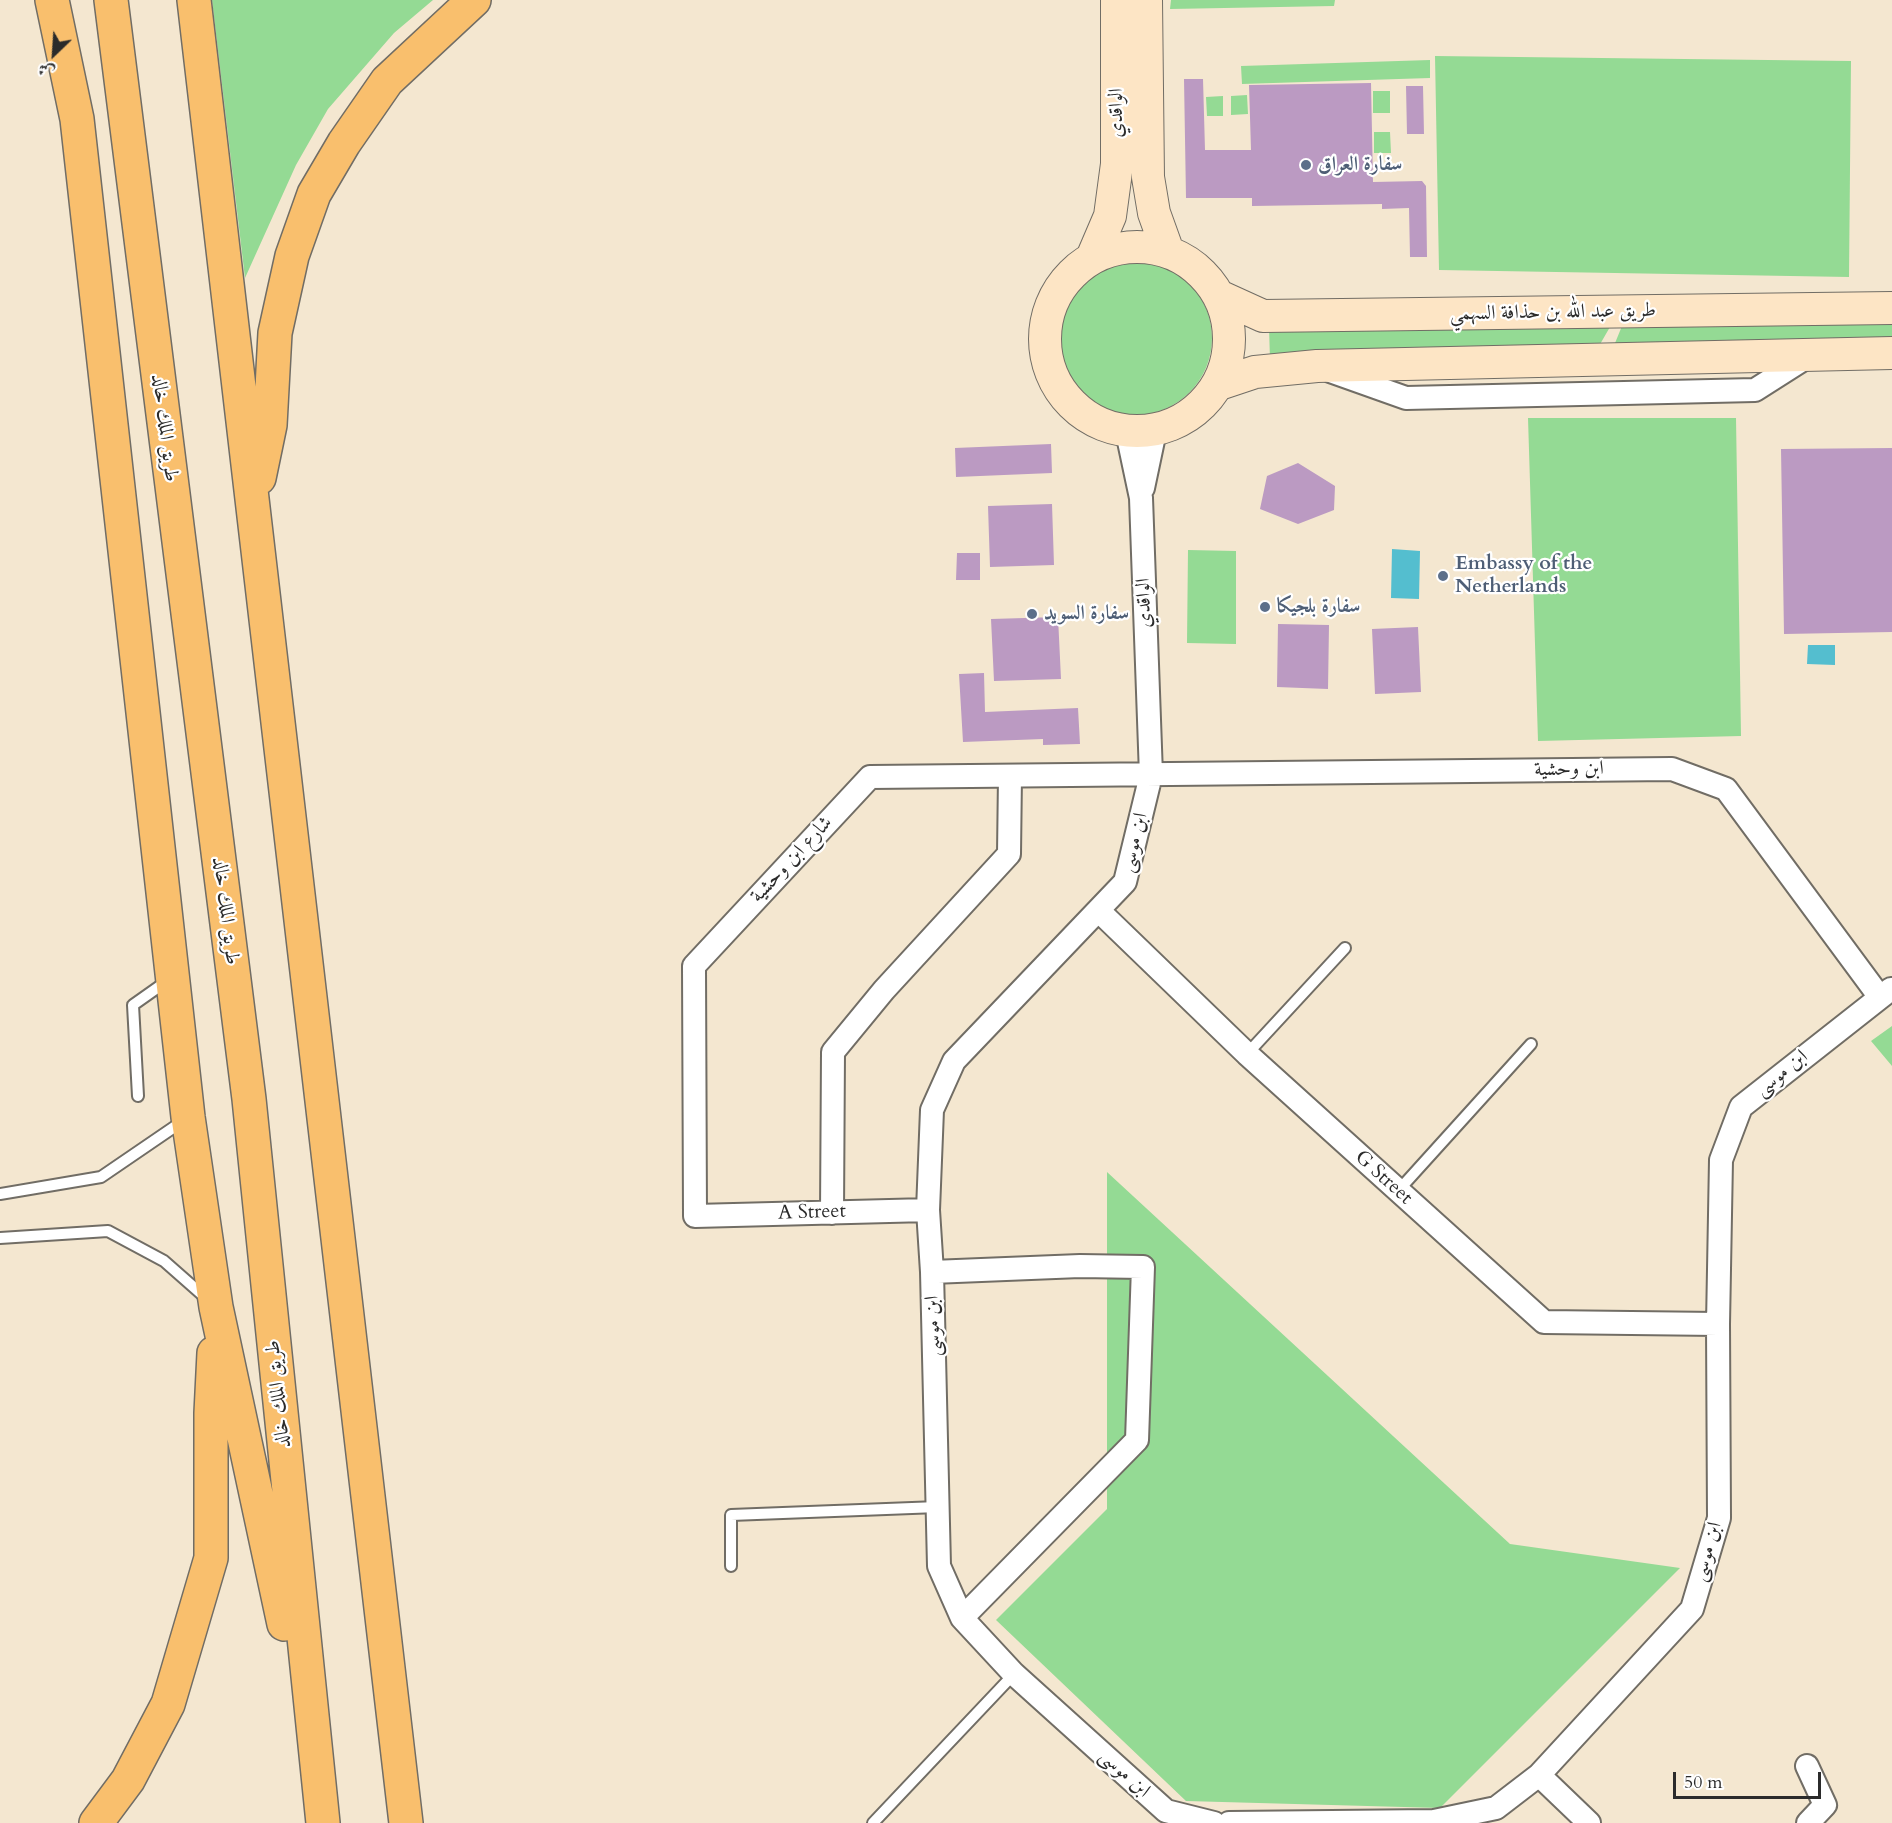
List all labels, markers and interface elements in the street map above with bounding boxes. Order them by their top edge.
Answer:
north arrow [24,24,84,84]
text: ش [35,57,58,84]
street label: الواقدي [1105,88,1129,138]
place label: سفارة العراق [1318,153,1402,177]
marker: سفارة العراق [1299,158,1313,172]
street label: طريق عبد الله بن حذافة السهمي [1450,299,1656,327]
street label: طريق الملك خالد [145,373,183,483]
place label: Embassy of the Netherlands [1455,552,1592,599]
marker: Embassy of the Netherlands [1436,569,1450,583]
street label: الواقدي [1132,578,1158,628]
place label: سفارة بلجيكا [1277,595,1360,619]
marker: سفارة بلجيكا [1258,600,1272,614]
place label: سفارة السويد [1044,602,1129,626]
marker: سفارة السويد [1025,607,1039,621]
street label: ابن وحشية [1534,757,1604,783]
street label: ابن موسى [1116,811,1154,875]
street label: شارع ابن وحشية [746,812,838,908]
street label: طريق الملك خالد [206,856,244,966]
street label: ابن موسى [1751,1046,1813,1102]
street label: G Street [1349,1146,1417,1210]
street label: A Street [778,1200,846,1226]
street label: ابن موسى [921,1295,947,1357]
street label: طريق الملك خالد [261,1339,297,1449]
street label: ابن موسى [1688,1519,1728,1585]
street label: ابن موسى [1093,1745,1155,1803]
scale bar [1676,1760,1824,1798]
text: 50 m [1684,1770,1723,1795]

